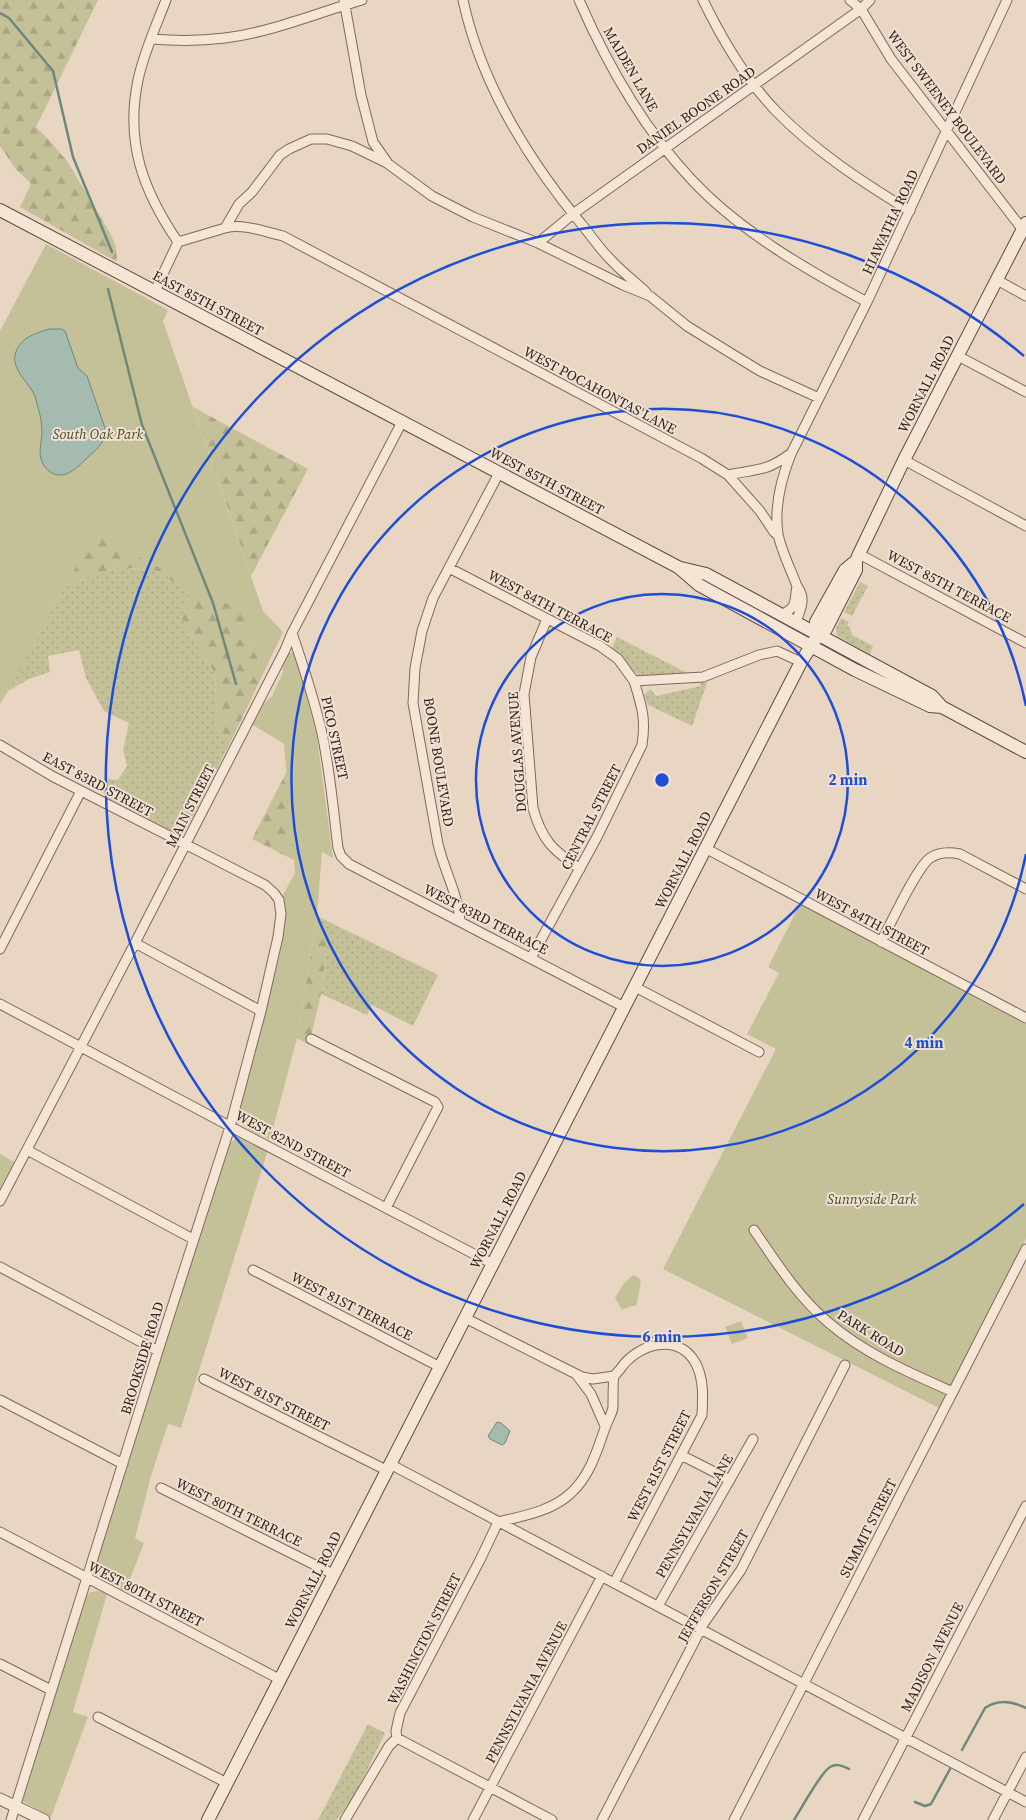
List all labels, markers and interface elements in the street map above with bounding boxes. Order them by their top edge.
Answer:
street label: MAIDEN LANE [599,23,663,115]
street label: WEST SWEENEY BOULEVARD [882,26,1012,188]
street label: DANIEL BOONE ROAD [632,61,760,159]
street label: HIAWATHA ROAD [857,166,923,278]
street label: EAST 85TH STREET [149,265,267,341]
street label: WORNALL ROAD [893,332,959,436]
street label: WEST POCAHONTAS LANE [520,341,680,439]
park label: South Oak Park [53,424,144,444]
street label: WEST 85TH STREET [486,442,608,520]
street label: WEST 85TH TERRACE [883,545,1015,627]
street label: WEST 84TH TERRACE [484,565,616,647]
street label: DOUGLAS AVENUE [503,691,531,813]
street label: PICO STREET [316,694,354,782]
street label: BOONE BOULEVARD [419,696,459,828]
street label: EAST 83RD STREET [39,746,157,822]
street label: CENTRAL STREET [556,760,626,873]
street label: MAIN STREET [161,761,220,851]
text: 2 min [829,769,867,790]
centre of rings [653,771,671,789]
street label: WORNALL ROAD [650,808,716,912]
street label: WEST 83RD TERRACE [420,879,552,959]
street label: WEST 84TH STREET [811,883,933,961]
text: 4 min [905,1032,943,1053]
street label: WEST 82ND STREET [232,1105,355,1183]
street label: WORNALL ROAD [465,1168,531,1272]
park label: Sunnyside Park [827,1189,917,1209]
street label: WEST 81ST TERRACE [288,1267,416,1345]
street label: BROOKSIDE ROAD [115,1299,169,1417]
street label: PARK ROAD [834,1305,908,1362]
text: 6 min [643,1326,681,1347]
street label: WEST 81ST STREET [215,1362,334,1436]
street label: WEST 81ST STREET [622,1406,696,1525]
street label: PENNSYLVANIA LANE [650,1450,738,1582]
street label: WEST 80TH TERRACE [173,1473,305,1551]
street label: SUMMIT STREET [834,1475,902,1581]
street label: JEFFERSON STREET [672,1525,754,1647]
street label: WORNALL ROAD [280,1528,346,1632]
street label: WEST 80TH STREET [85,1556,208,1632]
street label: WASHINGTON STREET [382,1569,466,1708]
street label: MADISON AVENUE [896,1599,968,1715]
street label: PENNSYLVANIA AVENUE [480,1618,572,1766]

